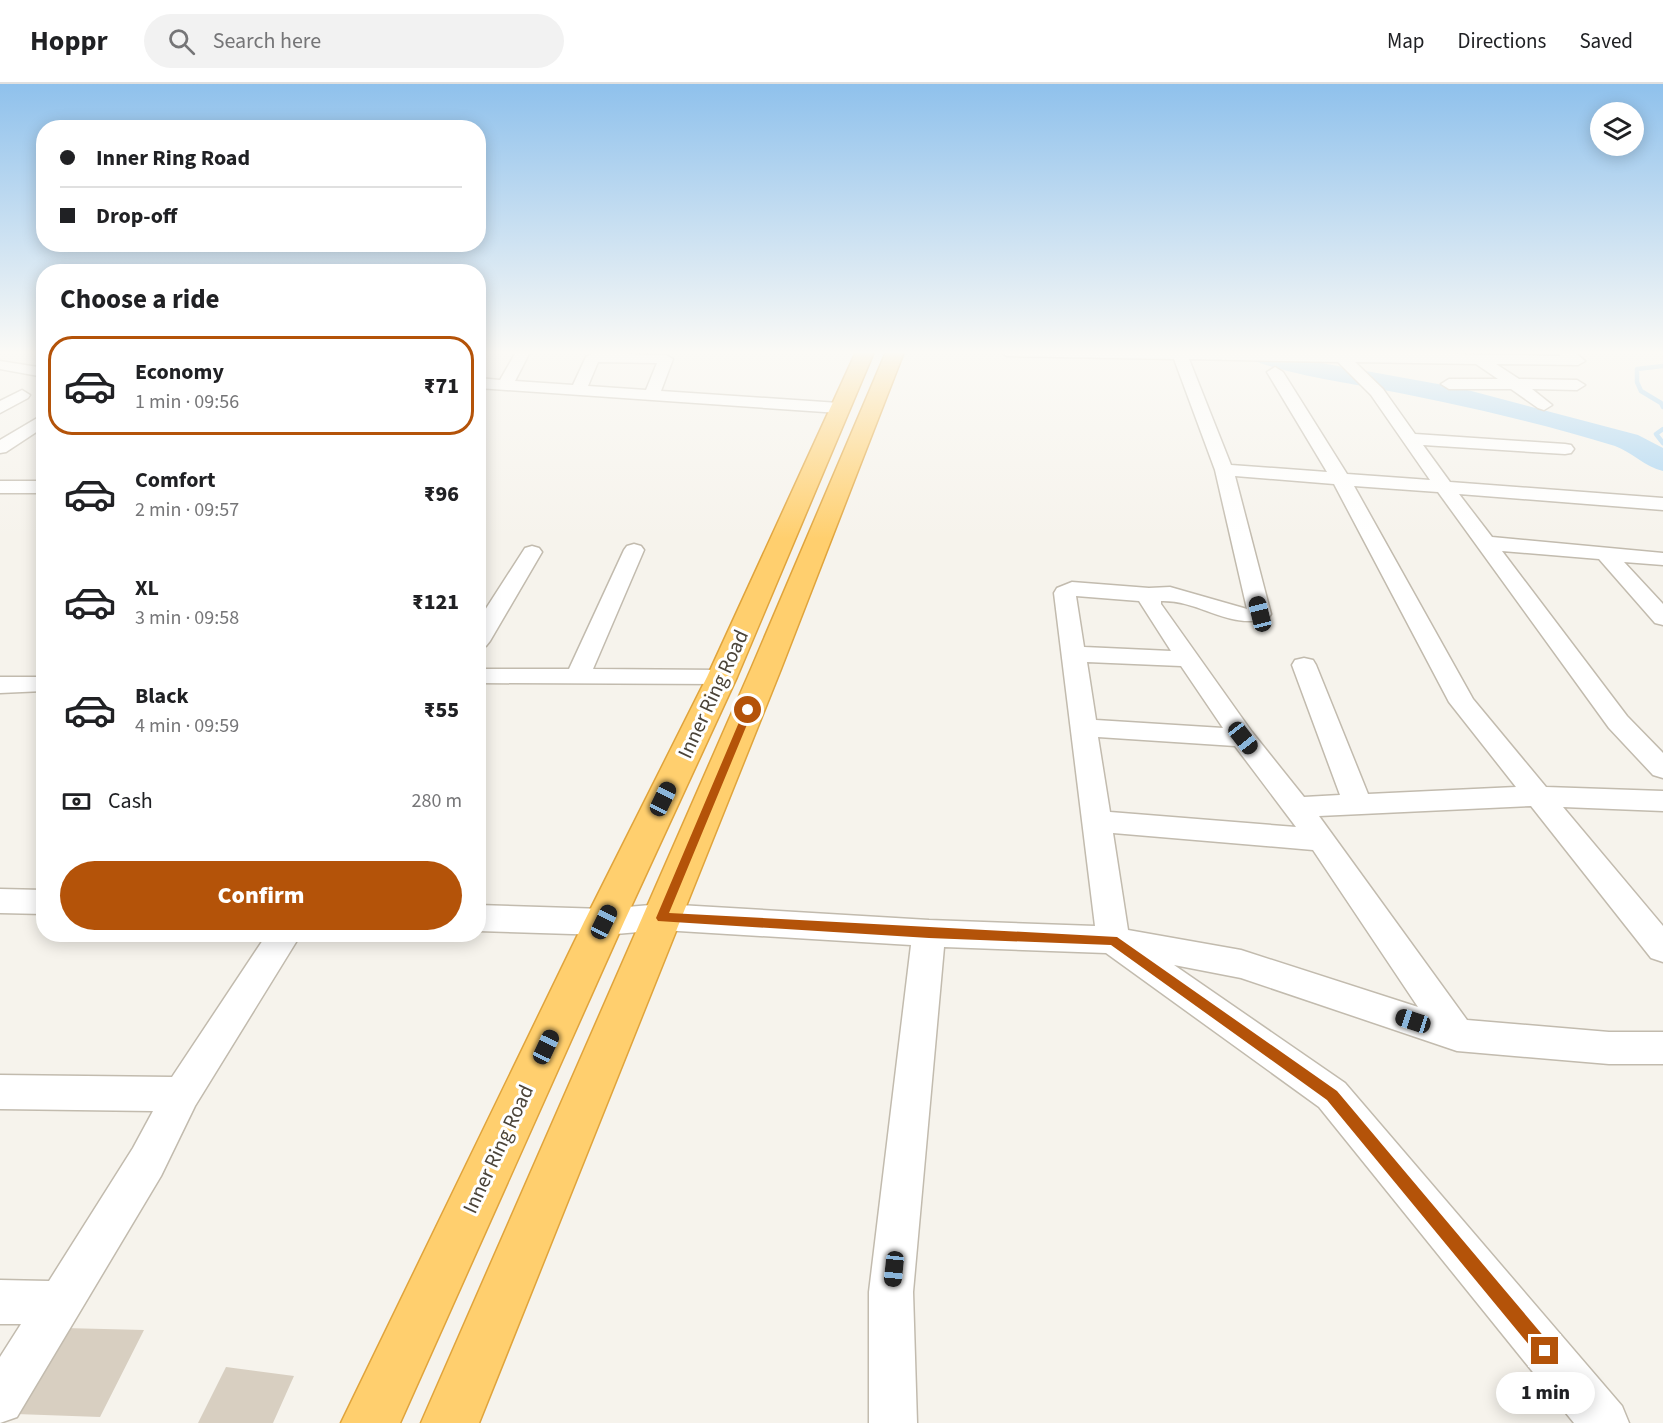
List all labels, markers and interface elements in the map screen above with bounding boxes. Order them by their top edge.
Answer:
search box [144,14,564,68]
text: Hoppr [30,21,108,61]
icon: search [165,25,198,58]
text: Search here [213,25,321,57]
text: Map [1387,26,1425,56]
text: Directions [1458,26,1546,56]
text: Saved [1579,26,1633,56]
map controls [1590,102,1644,156]
button: layers [1590,102,1644,156]
text: Inner Ring Road [96,142,250,174]
text: Drop-off [96,200,177,232]
text: Choose a ride [60,280,220,319]
text: Economy [135,356,224,388]
icon: car [63,359,117,413]
text: ₹71 [424,370,459,402]
text: 1 min · 09:56 [135,388,239,416]
text: Comfort [135,464,216,496]
icon: car [63,467,117,521]
text: ₹96 [424,478,459,510]
text: 2 min · 09:57 [135,496,239,524]
text: XL [135,572,159,604]
icon: car [63,575,117,629]
text: ₹121 [412,586,459,618]
car [1247,594,1273,634]
text: 3 min · 09:58 [135,604,239,632]
street label: Inner Ring Road [670,625,756,763]
text: Black [135,680,189,712]
icon: car [63,683,117,737]
text: ₹55 [424,694,459,726]
route start [734,696,761,723]
text: 4 min · 09:59 [135,712,239,740]
car [1225,718,1261,758]
car [647,779,679,819]
icon: cash [60,785,93,818]
text: Cash [108,785,153,817]
text: 280 m [412,787,462,815]
button: Confirm [60,861,462,930]
car [588,902,620,942]
car [1393,1007,1433,1035]
car [530,1027,562,1067]
street label: Inner Ring Road [455,1080,541,1218]
car [883,1250,905,1288]
route end [1531,1337,1558,1364]
callout: 1 min [1496,1372,1594,1414]
text: 1 min [1521,1379,1570,1407]

